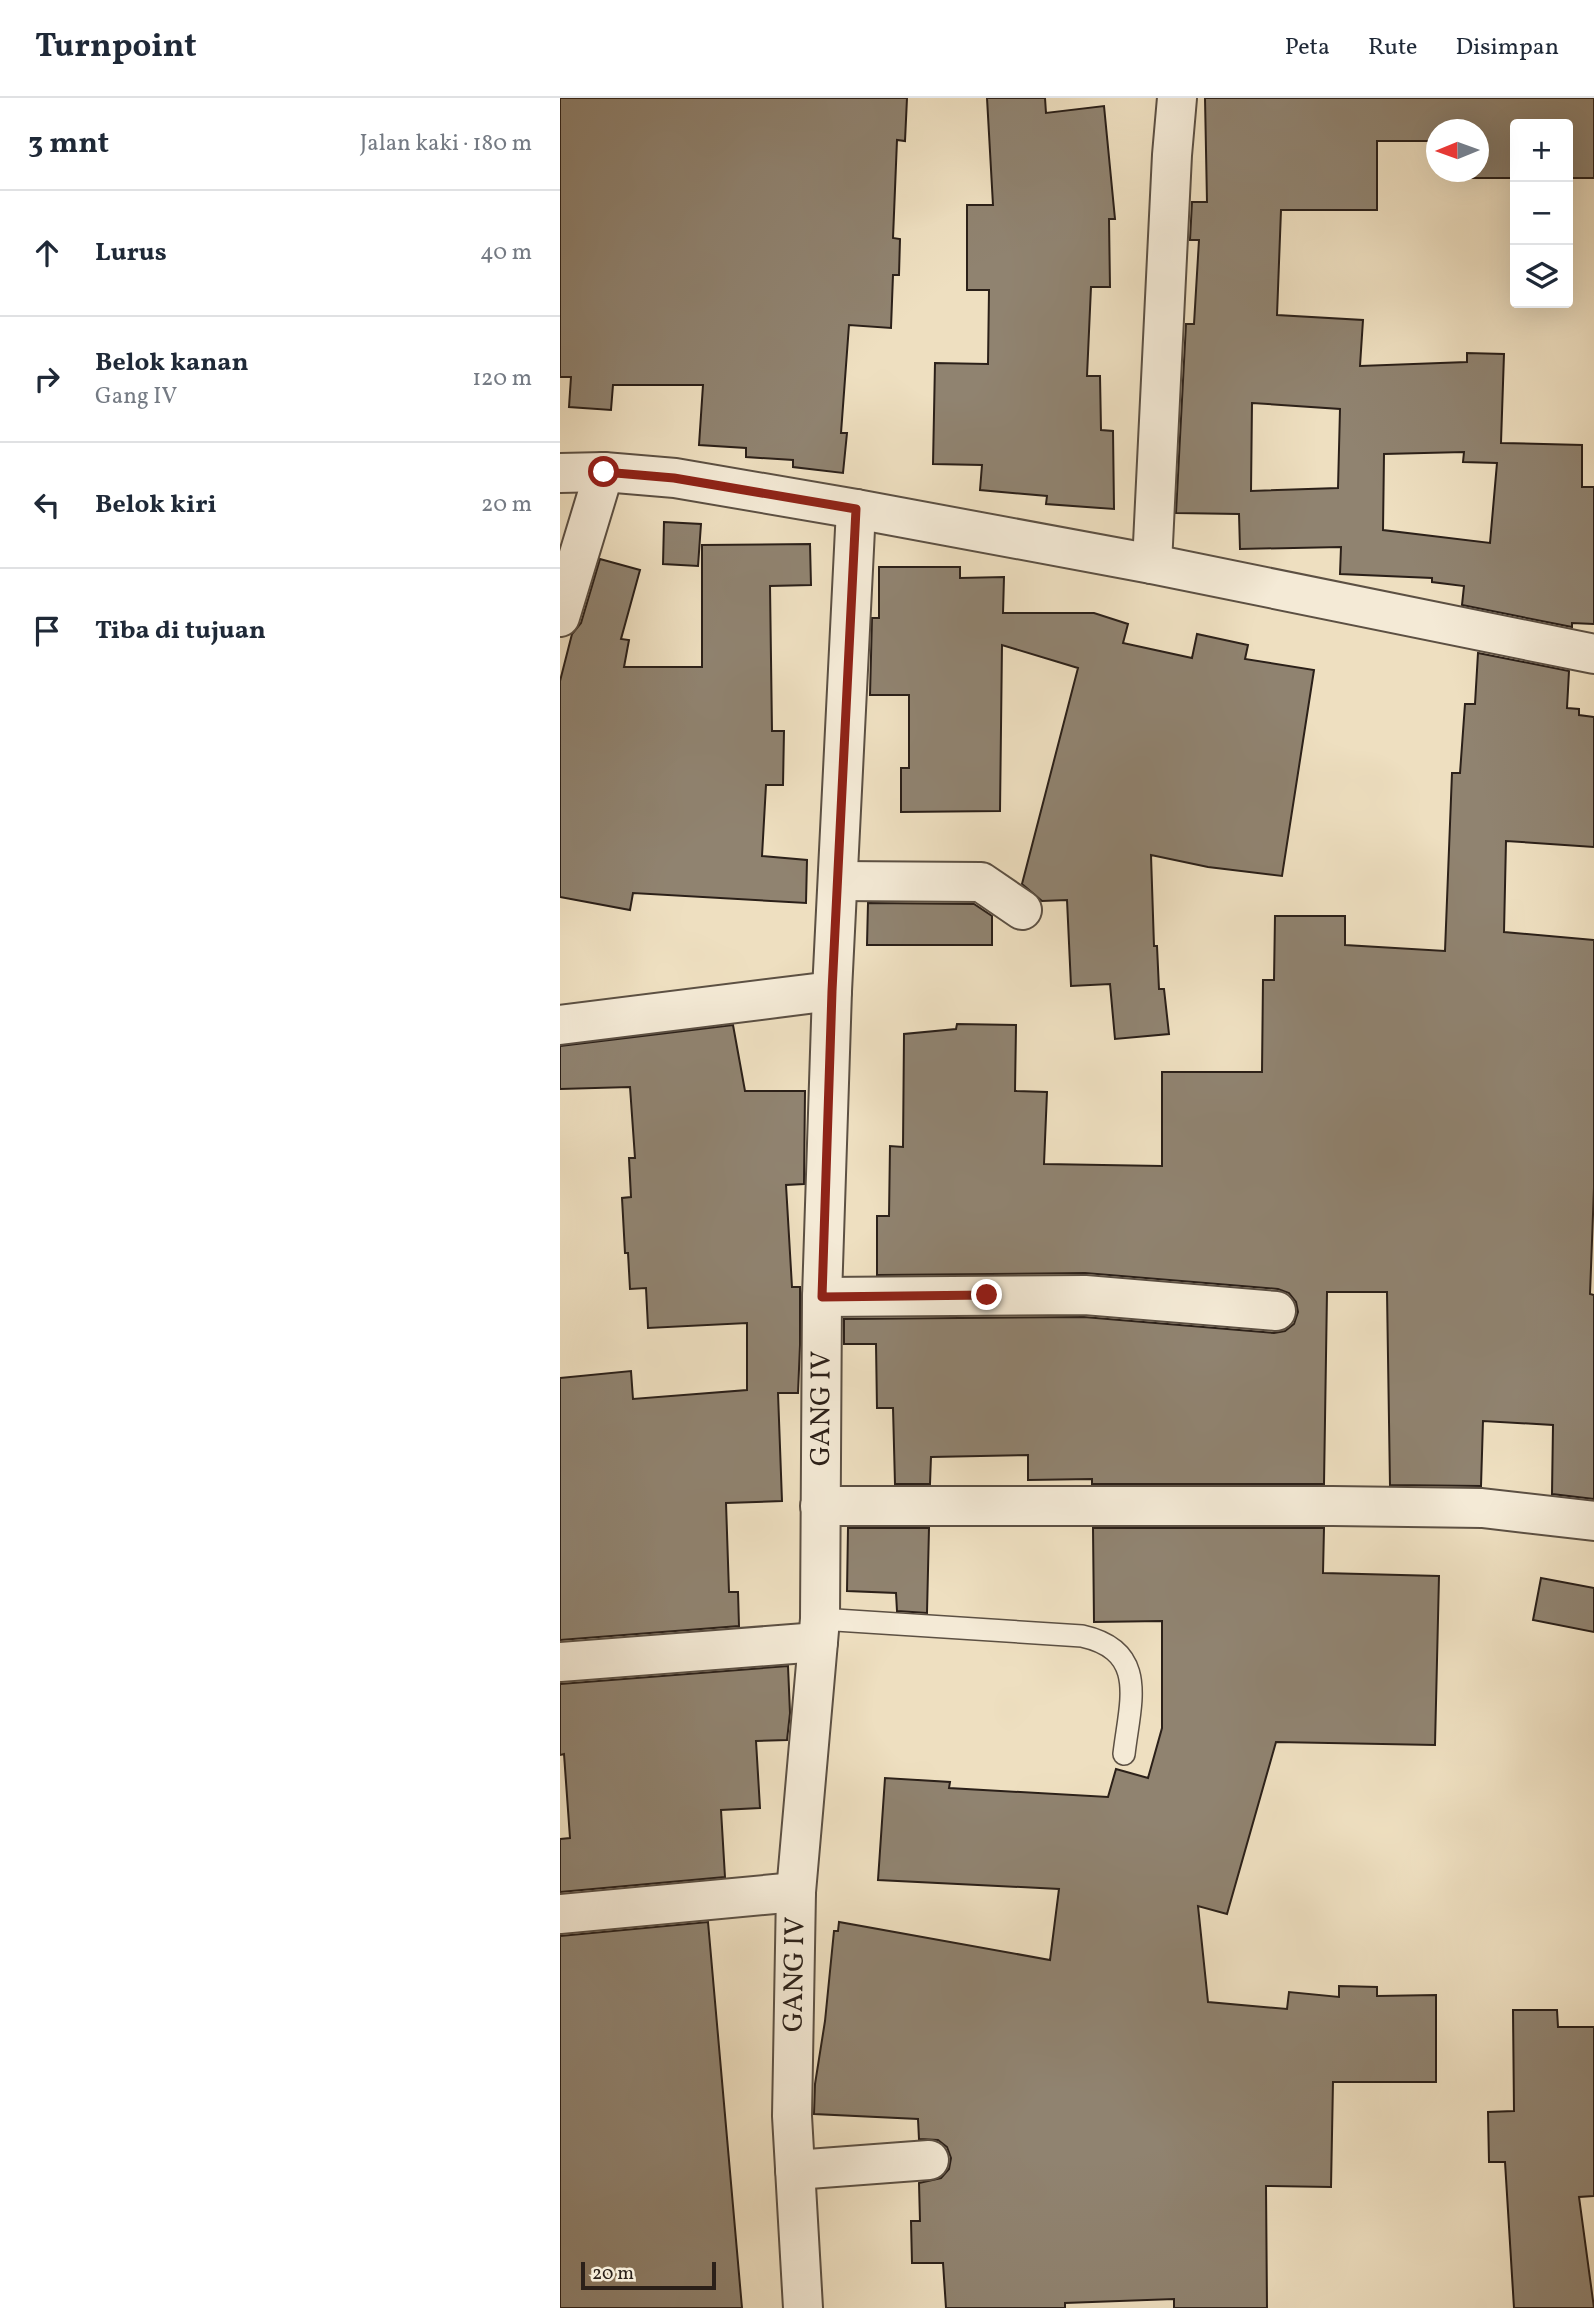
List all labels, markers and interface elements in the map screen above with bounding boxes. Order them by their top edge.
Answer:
text: Turnpoint [35,25,197,71]
text: Peta [1285,31,1330,65]
text: Rute [1368,31,1417,65]
text: Disimpan [1455,31,1559,65]
north arrow [1426,119,1489,182]
map controls [1510,119,1573,308]
button: + [1510,119,1573,182]
text: 3 mnt [28,123,109,165]
text: Jalan kaki · 180 m [360,128,532,160]
button: − [1510,182,1573,245]
icon: ahead [28,234,66,272]
text: Lurus [95,235,167,271]
text: 40 m [480,237,532,269]
button: layers [1510,245,1573,308]
text: Belok kanan [95,345,249,381]
icon: right [28,360,66,398]
text: 120 m [472,363,532,395]
text: Gang IV [95,381,177,413]
route start [588,456,619,487]
icon: left [28,486,66,524]
text: Belok kiri [95,487,217,523]
text: 20 m [481,489,532,521]
icon: arrive [28,612,66,650]
text: Tiba di tujuan [95,613,266,649]
route end [971,1279,1002,1310]
street label: GANG IV [801,1351,841,1466]
street label: GANG IV [774,1916,815,2032]
scale bar [581,2259,716,2291]
text: 20 m [592,2261,634,2287]

